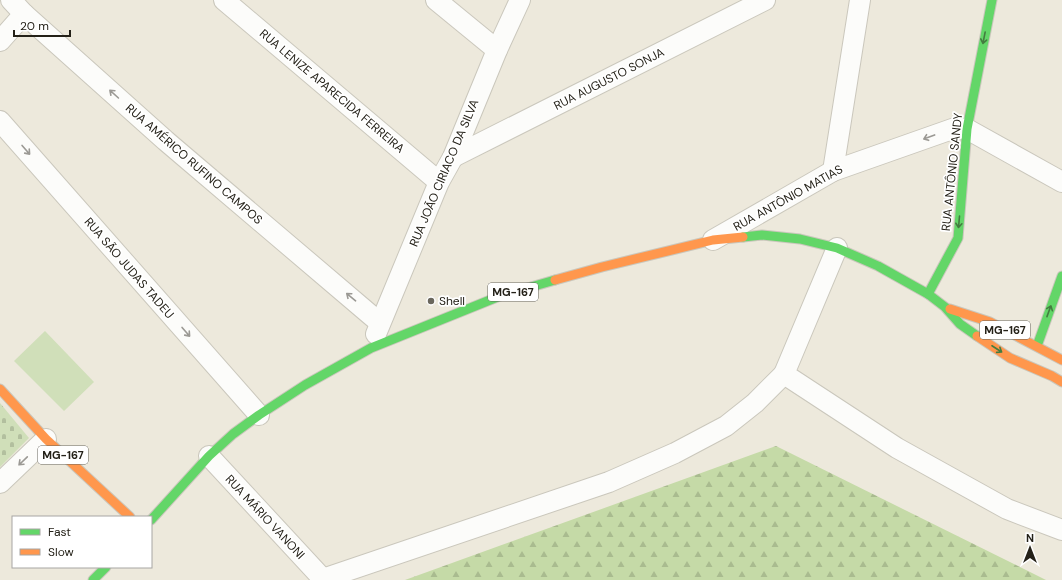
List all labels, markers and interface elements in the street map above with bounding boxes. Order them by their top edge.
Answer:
scale bar [14,12,70,38]
text: 20 m [20,18,49,34]
street label: RUA LENIZE APARECIDA FERREIRA [256,26,408,156]
one-way arrow [980,31,988,44]
street label: RUA AUGUSTO SONJA [551,44,667,114]
one-way arrow [109,90,119,99]
street label: RUA JOÃO CIRIACO DA SILVA [406,97,482,249]
street label: RUA AMÉRICO RUFINO CAMPOS [122,100,266,228]
street label: RUA ANTÔNIO SANDY [938,112,966,232]
one-way arrow [924,133,936,141]
one-way arrow [21,145,30,156]
street label: RUA ANTÔNIO MATIAS [730,161,846,235]
street label: RUA SÃO JUDAS TADEU [81,214,177,322]
one-way arrow [956,215,963,228]
road number: MG-167 [488,283,538,301]
one-way arrow [345,293,356,302]
place label: Shell [439,293,465,309]
marker: Shell [426,296,436,306]
one-way arrow [1046,306,1054,318]
road number: MG-167 [980,321,1030,339]
one-way arrow [181,327,190,337]
one-way arrow [991,345,1002,353]
road number: MG-167 [38,446,88,464]
one-way arrow [18,456,28,466]
street label: RUA MÁRIO VANONI [222,471,308,563]
legend [12,516,152,568]
text: Fast [48,524,71,540]
north arrow [1010,528,1050,568]
text: N [1026,531,1034,545]
text: Slow [48,544,74,560]

